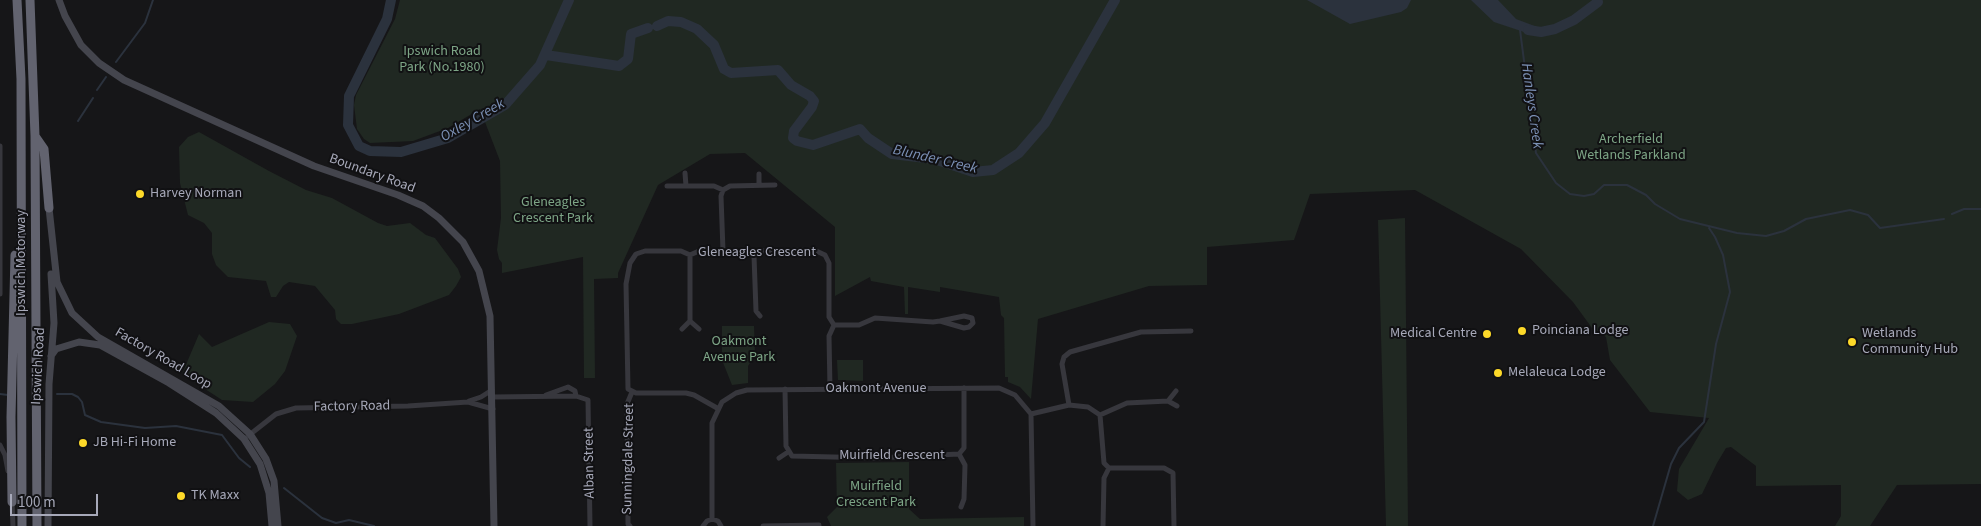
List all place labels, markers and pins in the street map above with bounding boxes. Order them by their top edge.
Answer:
place label: Harvey Norman [150,186,242,202]
marker: Harvey Norman [134,188,146,200]
place label: Poinciana Lodge [1532,323,1628,339]
marker: Poinciana Lodge [1516,325,1528,337]
place label: Medical Centre [1390,326,1477,342]
place label: Wetlands Community Hub [1862,326,1958,358]
marker: Medical Centre [1481,328,1493,340]
marker: Wetlands Community Hub [1846,336,1858,348]
place label: Melaleuca Lodge [1508,365,1606,381]
marker: Melaleuca Lodge [1492,367,1504,379]
place label: JB Hi-Fi Home [93,435,176,451]
marker: JB Hi-Fi Home [77,437,89,449]
place label: TK Maxx [191,488,239,504]
marker: TK Maxx [175,490,187,502]

